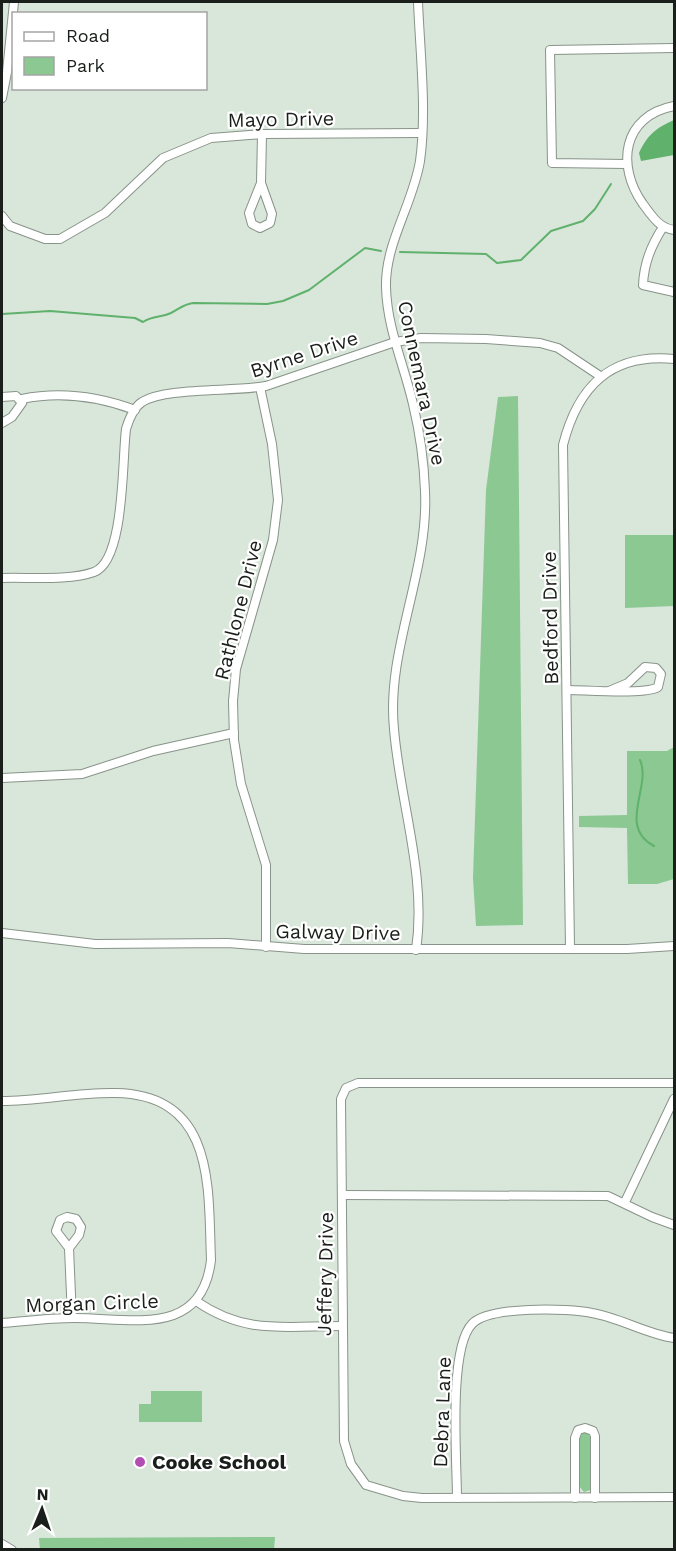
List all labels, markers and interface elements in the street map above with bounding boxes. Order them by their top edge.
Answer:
legend [12,12,207,90]
text: Road [66,25,110,46]
text: Park [66,55,105,76]
street label: Mayo Drive [228,106,334,132]
street label: Connemara Drive [393,298,451,468]
street label: Byrne Drive [247,325,361,383]
street label: Rathlone Drive [209,537,267,683]
street label: Bedford Drive [537,551,563,685]
street label: Galway Drive [275,919,401,945]
street label: Jeffery Drive [312,1212,338,1336]
street label: Morgan Circle [25,1289,159,1317]
street label: Debra Lane [428,1356,456,1468]
place label: Cooke School [152,1450,286,1474]
marker: Cooke School [133,1455,147,1469]
north arrow [12,1479,72,1539]
text: N [36,1485,49,1504]

